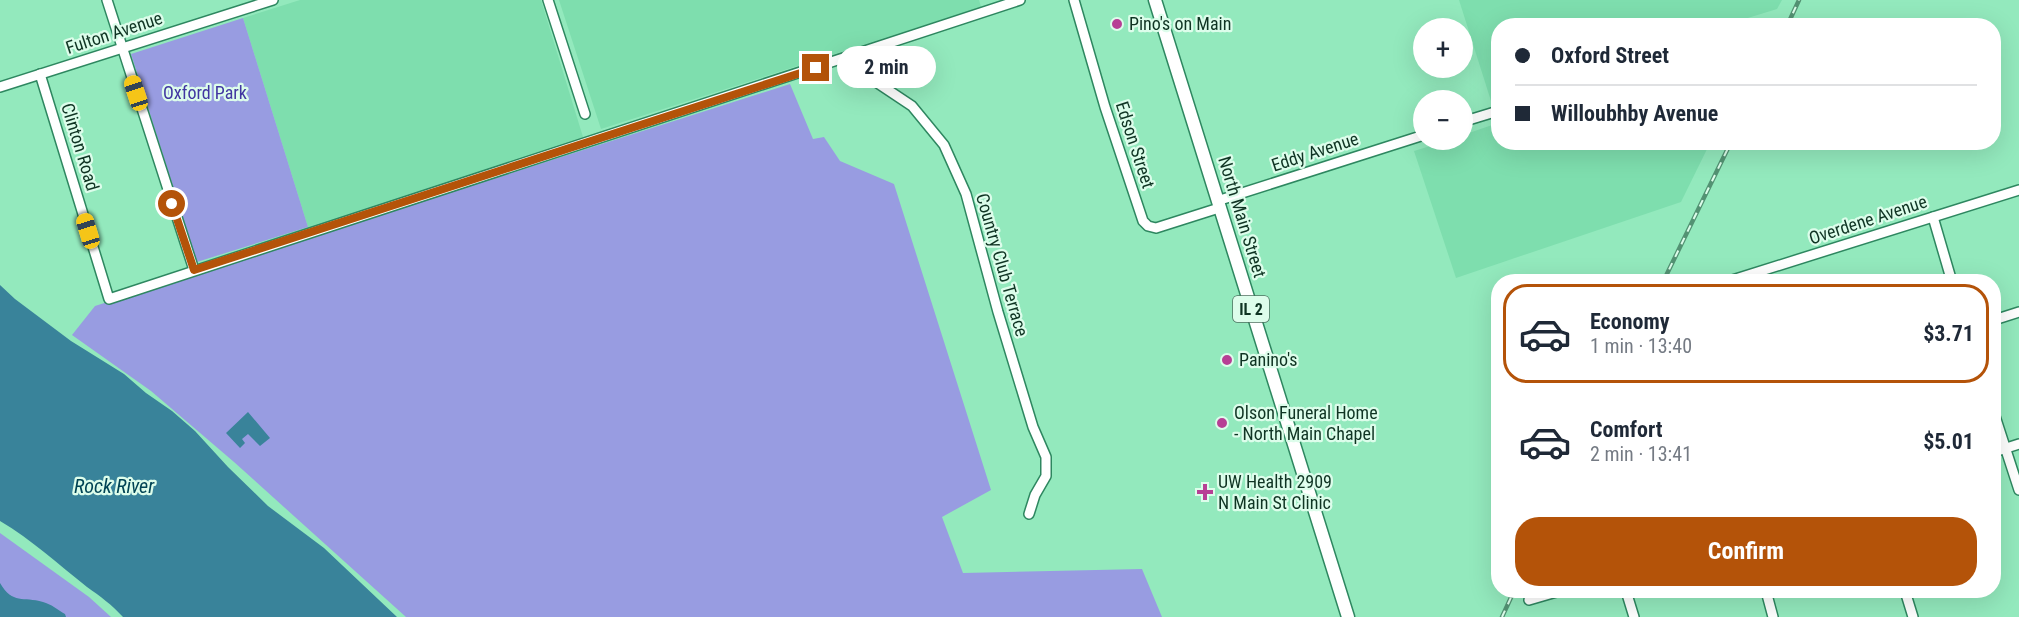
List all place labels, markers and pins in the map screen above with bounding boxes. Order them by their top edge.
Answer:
place label: Pino's on Main [1129,13,1231,34]
marker: Pino's on Main [1110,17,1124,31]
place label: Panino's [1239,349,1298,370]
marker: Panino's [1220,353,1234,367]
place label: Olson Funeral Home - North Main Chapel [1234,402,1378,444]
marker: Olson Funeral Home - North Main Chapel [1215,416,1229,430]
place label: UW Health 2909 N Main St Clinic [1218,471,1332,513]
marker: UW Health 2909 N Main St Clinic [1196,483,1214,501]

